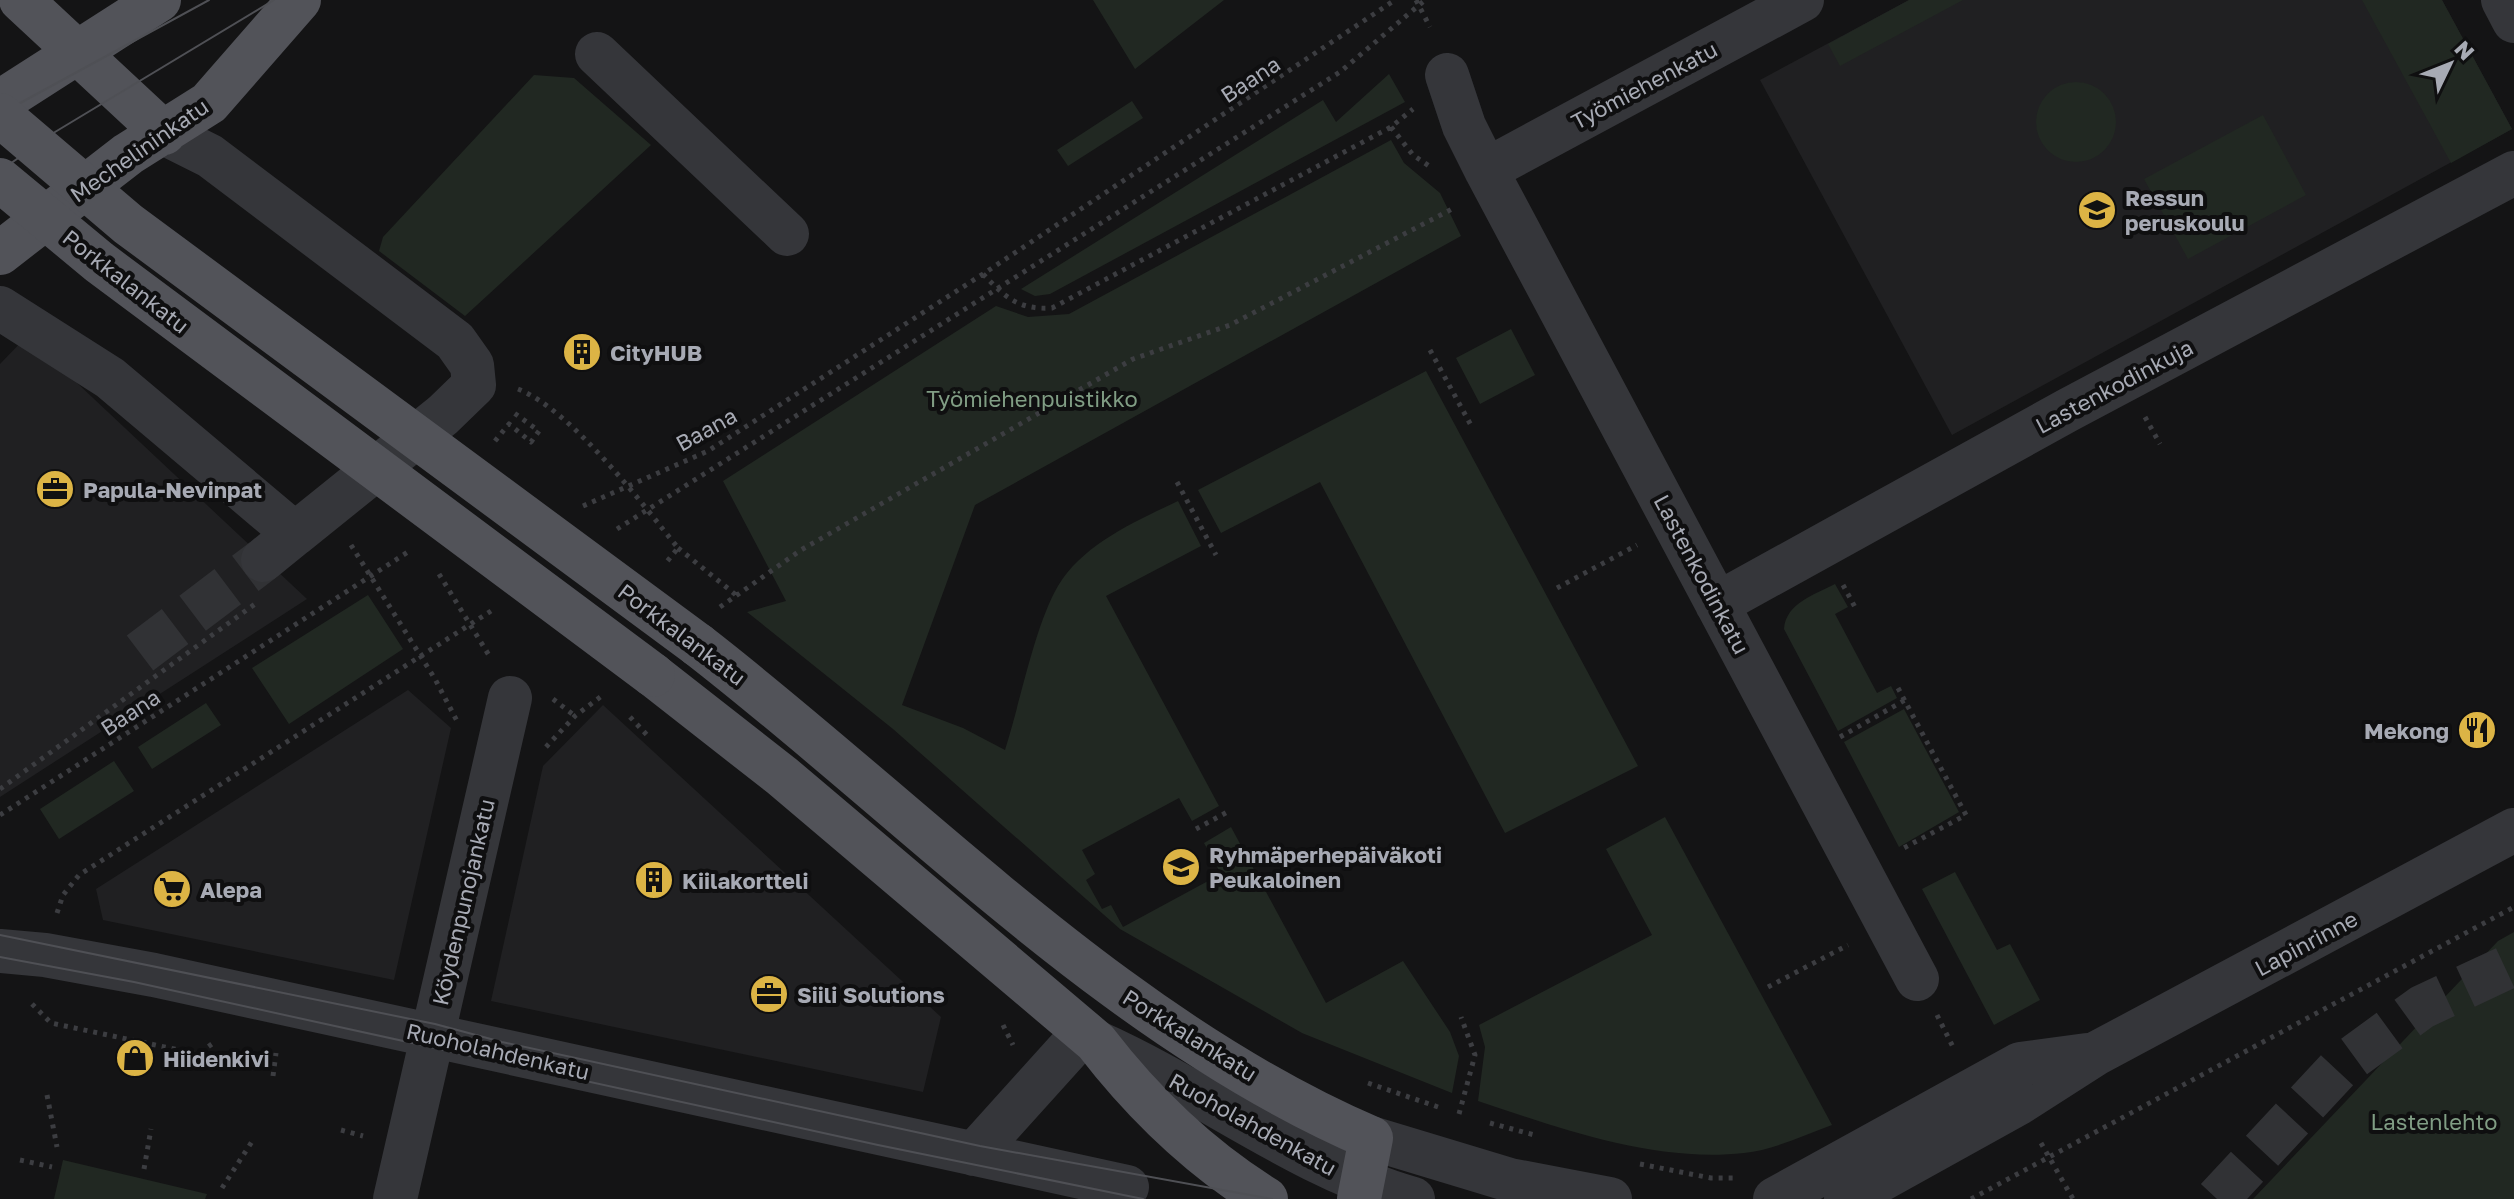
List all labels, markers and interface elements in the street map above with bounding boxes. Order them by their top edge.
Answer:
north arrow [2410,24,2490,104]
street label: Työmiehenkatu [1566,35,1722,135]
text: N [2449,35,2481,65]
street label: Baana [1215,50,1285,108]
street label: Mechelininkatu [65,92,213,208]
place label: Ressun peruskoulu [2125,184,2245,236]
school or university icon: Ressun peruskoulu [2076,189,2118,231]
street label: Porkkalankatu [58,223,194,339]
building icon: CityHUB [561,331,603,373]
street label: Lastenkodinkuja [2031,333,2197,439]
place label: CityHUB [610,339,702,366]
park label: Työmiehenpuistikko [926,385,1138,412]
street label: Baana [671,401,741,457]
office icon: Papula-Nevinpat [34,468,76,510]
place label: Papula-Nevinpat [83,476,262,503]
street label: Lastenkodinkatu [1649,490,1755,658]
street label: Porkkalankatu [613,577,751,691]
street label: Baana [95,683,165,741]
restaurant icon: Mekong [2456,709,2498,751]
place label: Mekong [2364,717,2449,744]
street label: Köydenpunojankatu [426,796,500,1008]
place label: Ryhmäperhepäiväkoti Peukaloinen [1209,841,1442,893]
school or university icon: Ryhmäperhepäiväkoti Peukaloinen [1160,846,1202,888]
building icon: Kiilakortteli [633,859,675,901]
place label: Kiilakortteli [682,867,808,894]
supermarket icon: Alepa [151,868,193,910]
place label: Alepa [200,876,262,903]
street label: Lapinrinne [2250,905,2362,981]
office icon: Siili Solutions [748,973,790,1015]
place label: Siili Solutions [797,981,945,1008]
street label: Porkkalankatu [1118,983,1262,1087]
street label: Ruoholahdenkatu [404,1017,592,1085]
shop icon: Hiidenkivi [114,1037,156,1079]
place label: Hiidenkivi [163,1045,270,1072]
street label: Ruoholahdenkatu [1165,1067,1341,1181]
park label: Lastenlehto [2371,1108,2497,1135]

